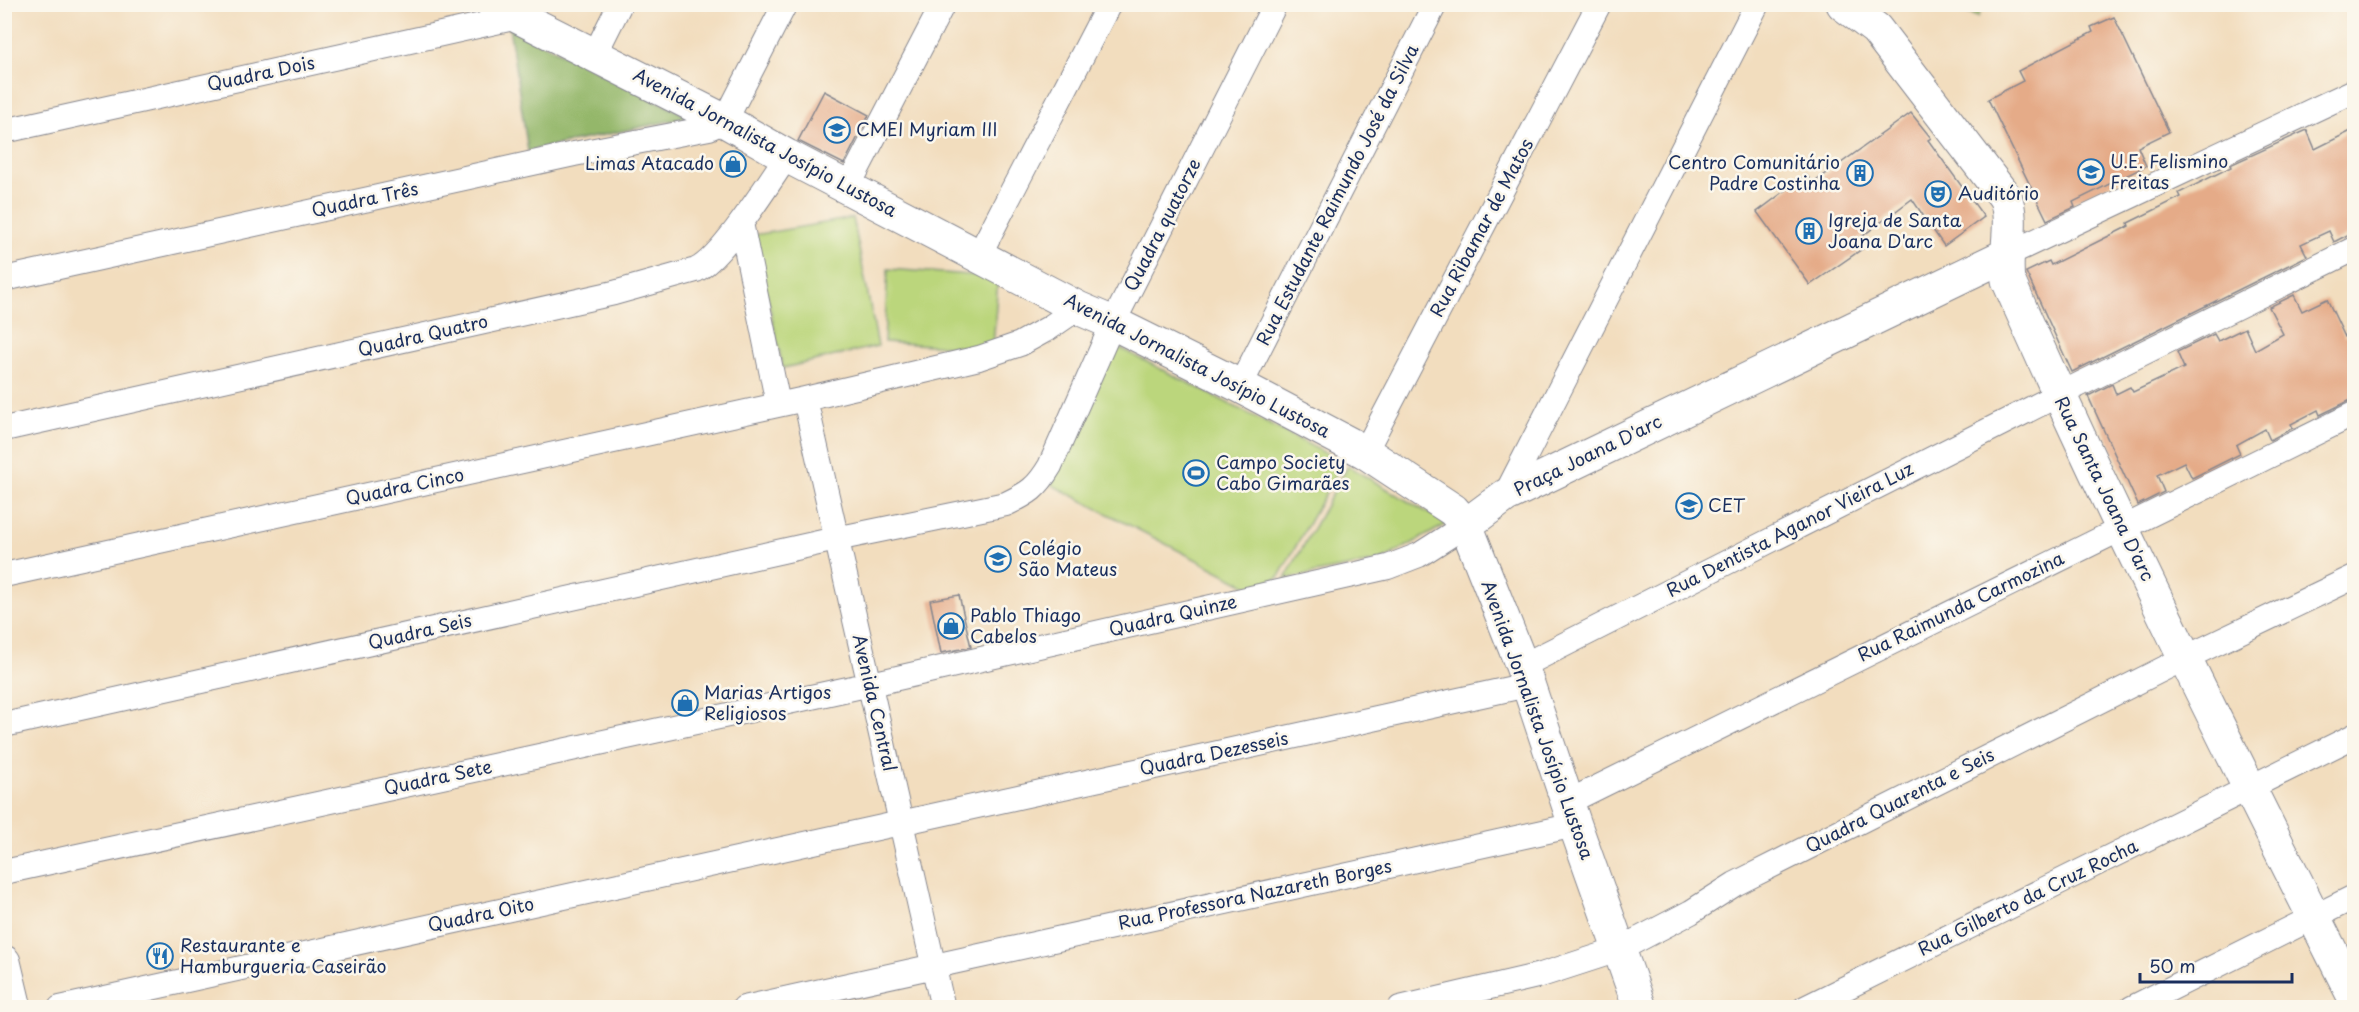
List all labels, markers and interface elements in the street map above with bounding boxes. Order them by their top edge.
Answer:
street label: Rua Estudante Raimundo José da Silva [1249,39,1425,350]
street label: Quadra Dois [204,48,317,97]
street label: Avenida Jornalista Josípio Lustosa [629,60,903,223]
school or university icon: CMEI Myriam III [822,115,852,145]
place label: CMEI Myriam III [856,115,998,142]
street label: Rua Ribamar de Matos [1422,133,1539,321]
place label: U.E. Felismino Freitas [2110,147,2228,195]
place label: Centro Comunitário Padre Costinha [1668,148,1841,196]
place label: Limas Atacado [585,149,714,176]
shop icon: Limas Atacado [718,149,748,179]
street label: Quadra quatorze [1117,153,1207,295]
school or university icon: U.E. Felismino Freitas [2076,157,2106,187]
building icon: Centro Comunitário Padre Costinha [1845,158,1875,188]
street label: Quadra Três [309,174,421,223]
theatre icon: Auditório [1923,179,1953,209]
place label: Auditório [1958,179,2039,206]
place label: Igreja de Santa Joana D'arc [1828,206,1962,254]
building icon: Igreja de Santa Joana D'arc [1794,216,1824,246]
street label: Avenida Jornalista Josípio Lustosa [1060,286,1336,444]
street label: Quadra Quatro [355,306,490,363]
street label: Rua Santa Joana D'arc [2049,391,2162,585]
street label: Praça Joana D'arc [1509,407,1666,502]
place label: Campo Society Cabo Gimarães [1216,448,1350,496]
street label: Rua Dentista Aganor Vieira Luz [1661,454,1918,603]
sports icon: Campo Society Cabo Gimarães [1181,458,1211,488]
street label: Quadra Cinco [343,460,466,511]
school or university icon: CET [1674,491,1704,521]
place label: CET [1708,491,1746,518]
place label: Colégio São Mateus [1018,534,1117,582]
school or university icon: Colégio São Mateus [983,544,1013,574]
street label: Rua Raimunda Carmozina [1853,544,2069,667]
street label: Avenida Jornalista Josípio Lustosa [1475,576,1602,864]
street label: Quadra Quinze [1106,587,1239,642]
place label: Pablo Thiago Cabelos [970,601,1081,649]
street label: Quadra Seis [365,606,474,656]
shop icon: Pablo Thiago Cabelos [936,611,966,641]
street label: Avenida Central [847,631,904,774]
place label: Marias Artigos Religiosos [704,678,831,726]
shop icon: Marias Artigos Religiosos [670,688,700,718]
street label: Quadra Dezesseis [1137,724,1291,781]
street label: Quadra Quarenta e Seis [1800,740,1998,859]
street label: Quadra Sete [381,752,494,801]
street label: Rua Gilberto da Cruz Rocha [1913,831,2143,962]
street label: Rua Professora Nazareth Borges [1115,851,1394,936]
street label: Quadra Oito [425,889,536,938]
place label: Restaurante e Hamburgueria Caseirão [180,931,387,979]
restaurant icon: Restaurante e Hamburgueria Caseirão [145,941,175,971]
scale bar [2140,946,2292,984]
text: 50 m [2149,952,2196,979]

